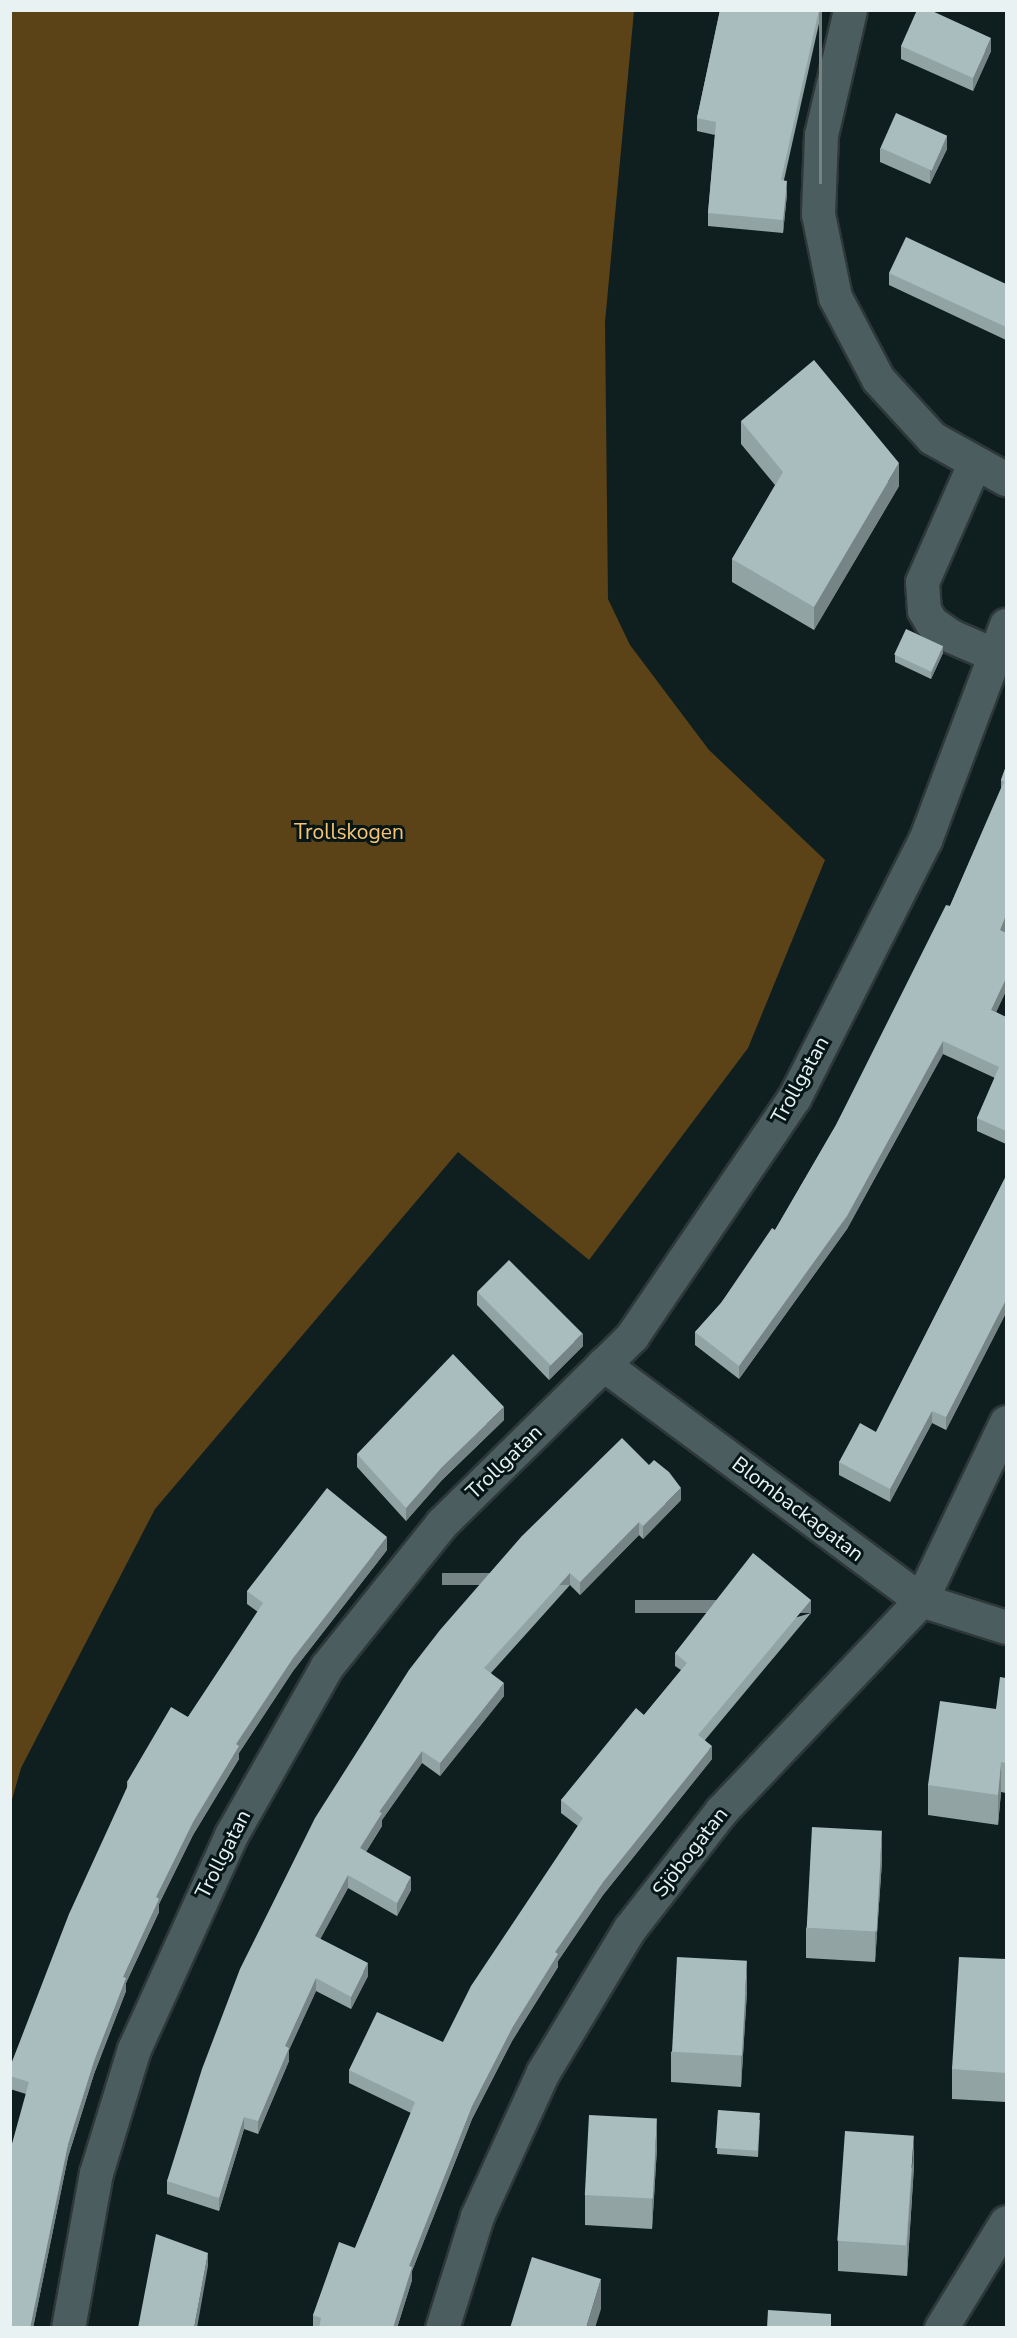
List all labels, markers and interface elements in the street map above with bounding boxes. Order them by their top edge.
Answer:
park label: Trollskogen [294,819,404,845]
street label: Trollgatan [766,1032,834,1128]
street label: Trollgatan [461,1419,547,1505]
street label: Blombackagatan [727,1451,869,1567]
street label: Sjöbogatan [647,1802,733,1902]
street label: Trollgatan [190,1805,256,1903]

